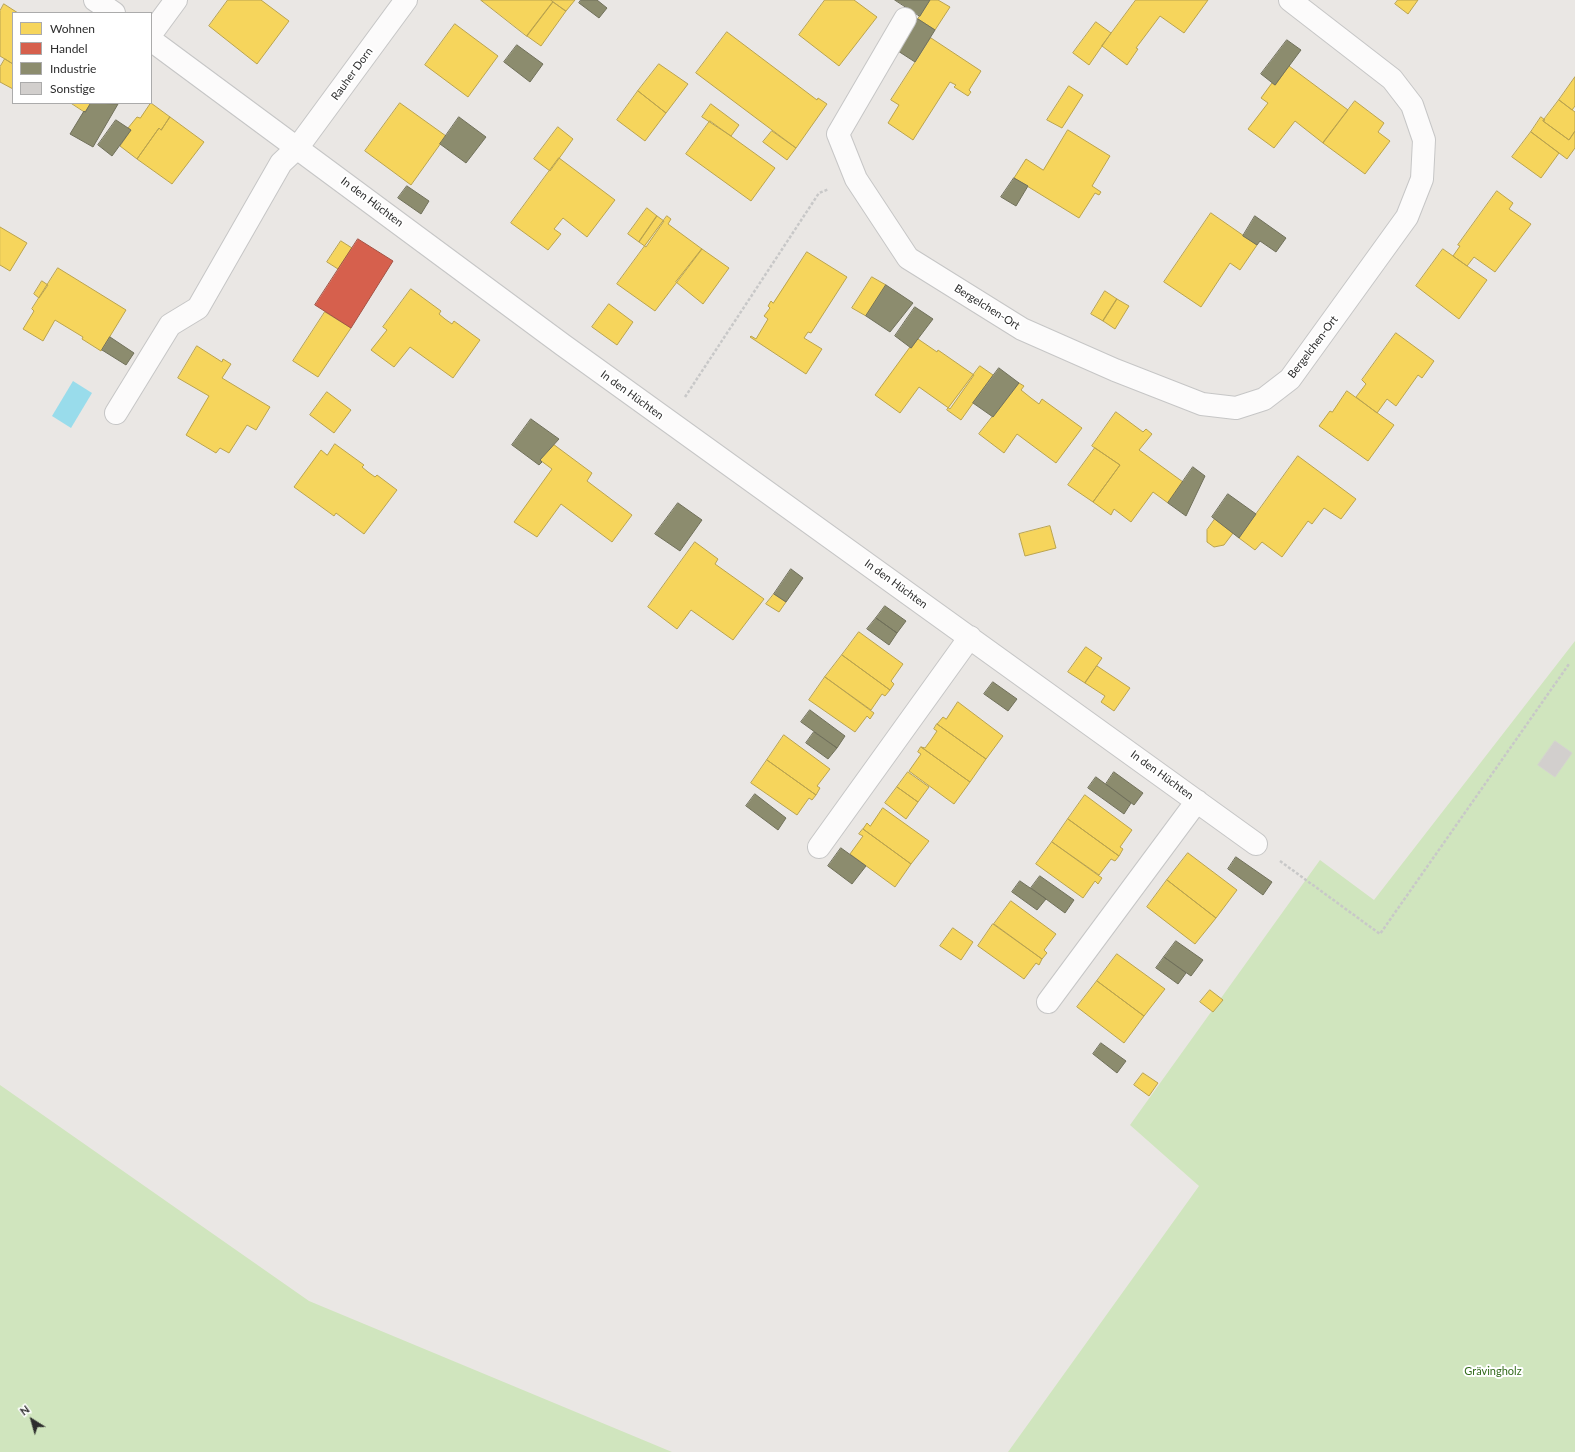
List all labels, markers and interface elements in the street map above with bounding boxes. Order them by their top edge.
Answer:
legend [12,12,152,104]
text: Wohnen [50,21,95,36]
text: Handel [50,41,88,56]
street label: Rauher Dorn [328,45,376,103]
text: Industrie [50,61,96,76]
text: Sonstige [50,81,95,96]
street label: In den Hüchten [338,174,406,230]
street label: Bergelchen-Ort [952,282,1022,332]
street label: Bergelchen-Ort [1285,313,1341,381]
street label: In den Hüchten [598,368,666,422]
street label: In den Hüchten [862,557,930,611]
street label: In den Hüchten [1128,748,1196,802]
park label: Grävingholz [1464,1364,1522,1378]
north arrow [12,1400,52,1440]
text: N [17,1402,32,1418]

